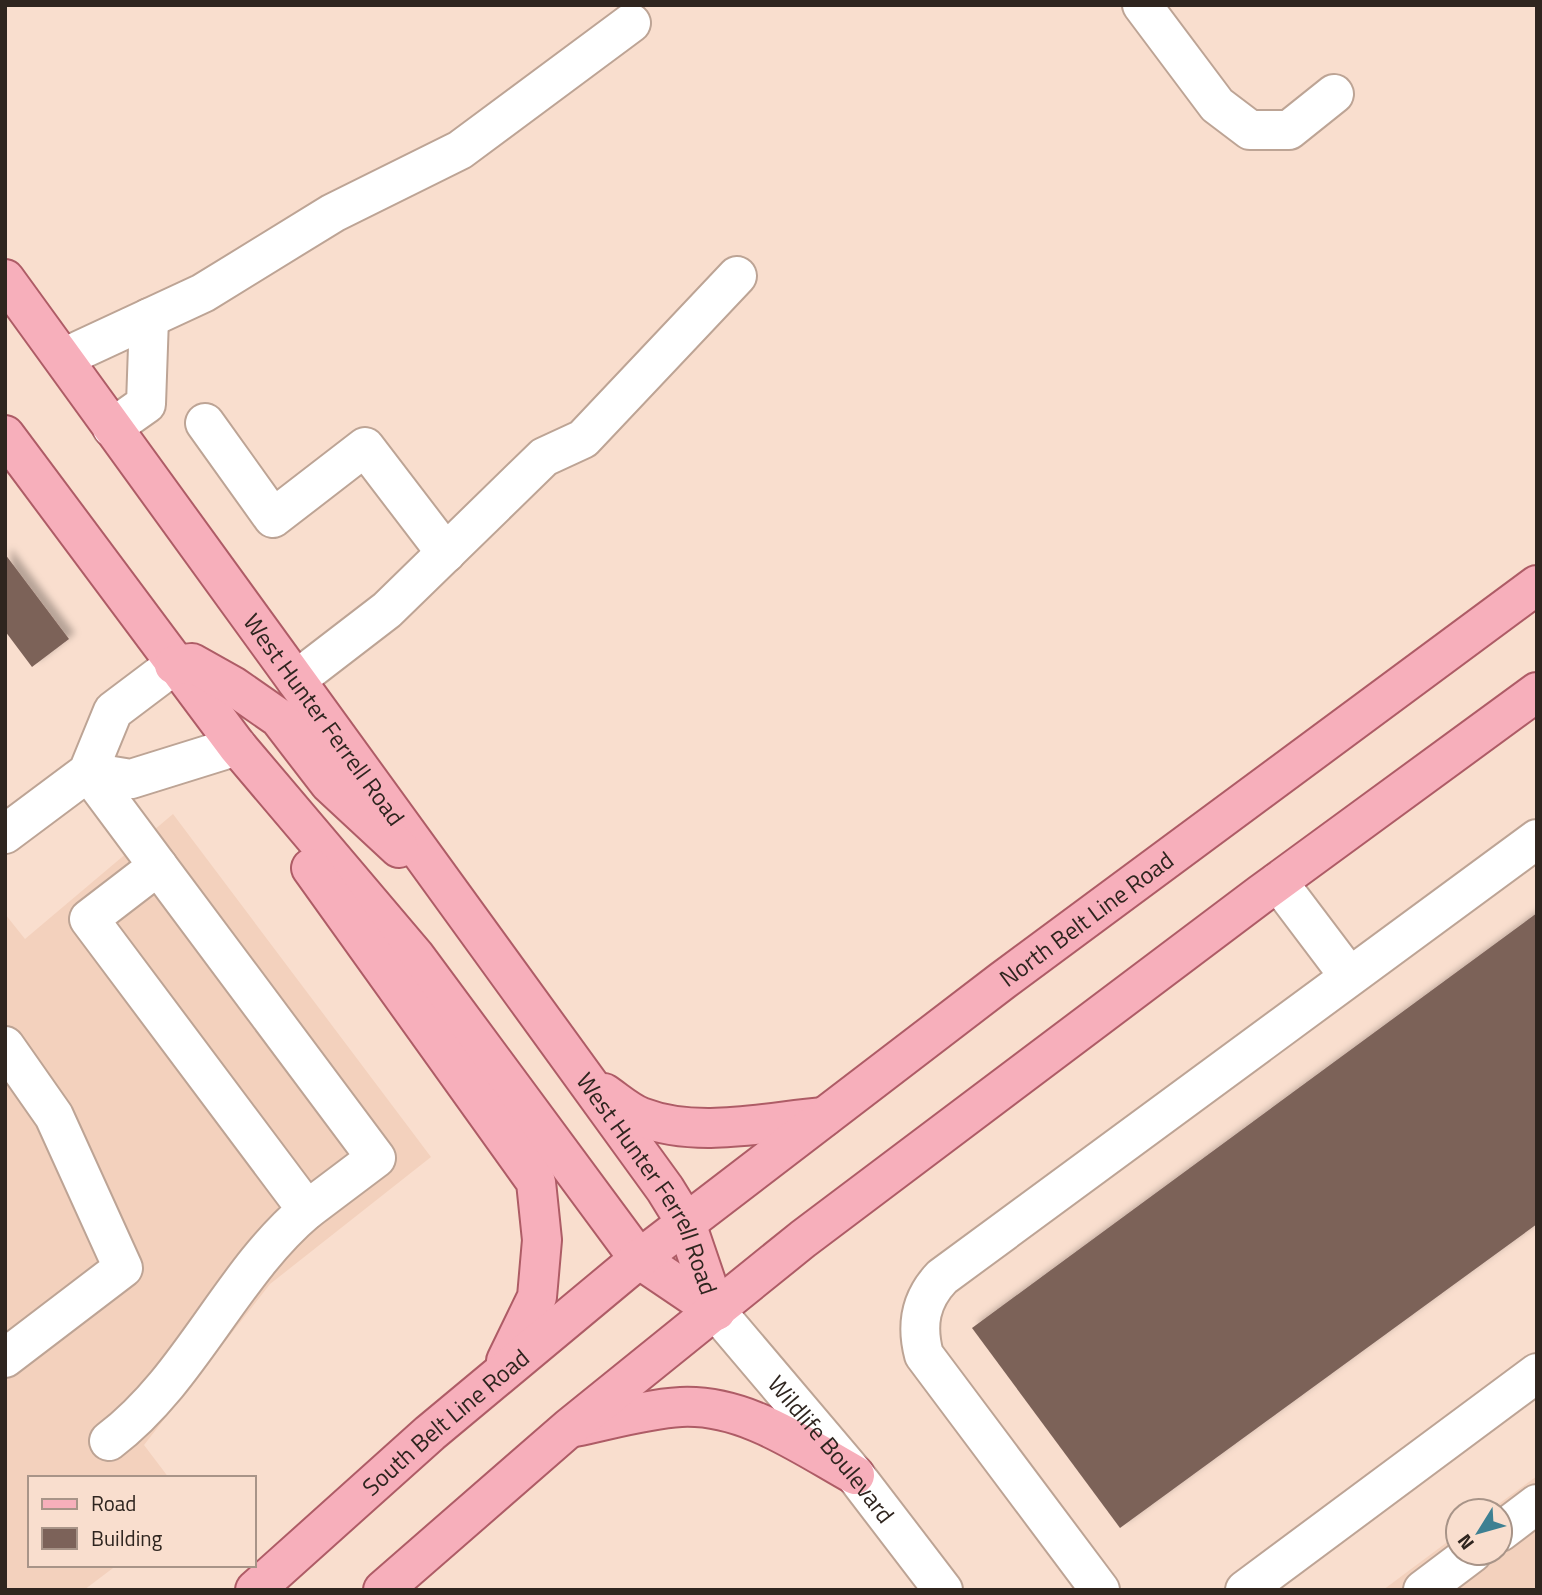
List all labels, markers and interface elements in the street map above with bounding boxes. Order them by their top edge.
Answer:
street label: West Hunter Ferrell Road [235,606,414,833]
street label: North Belt Line Road [991,842,1181,995]
street label: West Hunter Ferrell Road [568,1065,727,1299]
street label: South Belt Line Road [354,1340,537,1504]
street label: Wildlife Boulevard [760,1367,904,1531]
legend [28,1476,256,1567]
text: Road [91,1487,136,1519]
north arrow [1444,1497,1514,1567]
text: Building [91,1522,163,1554]
text: N [1449,1529,1481,1557]

